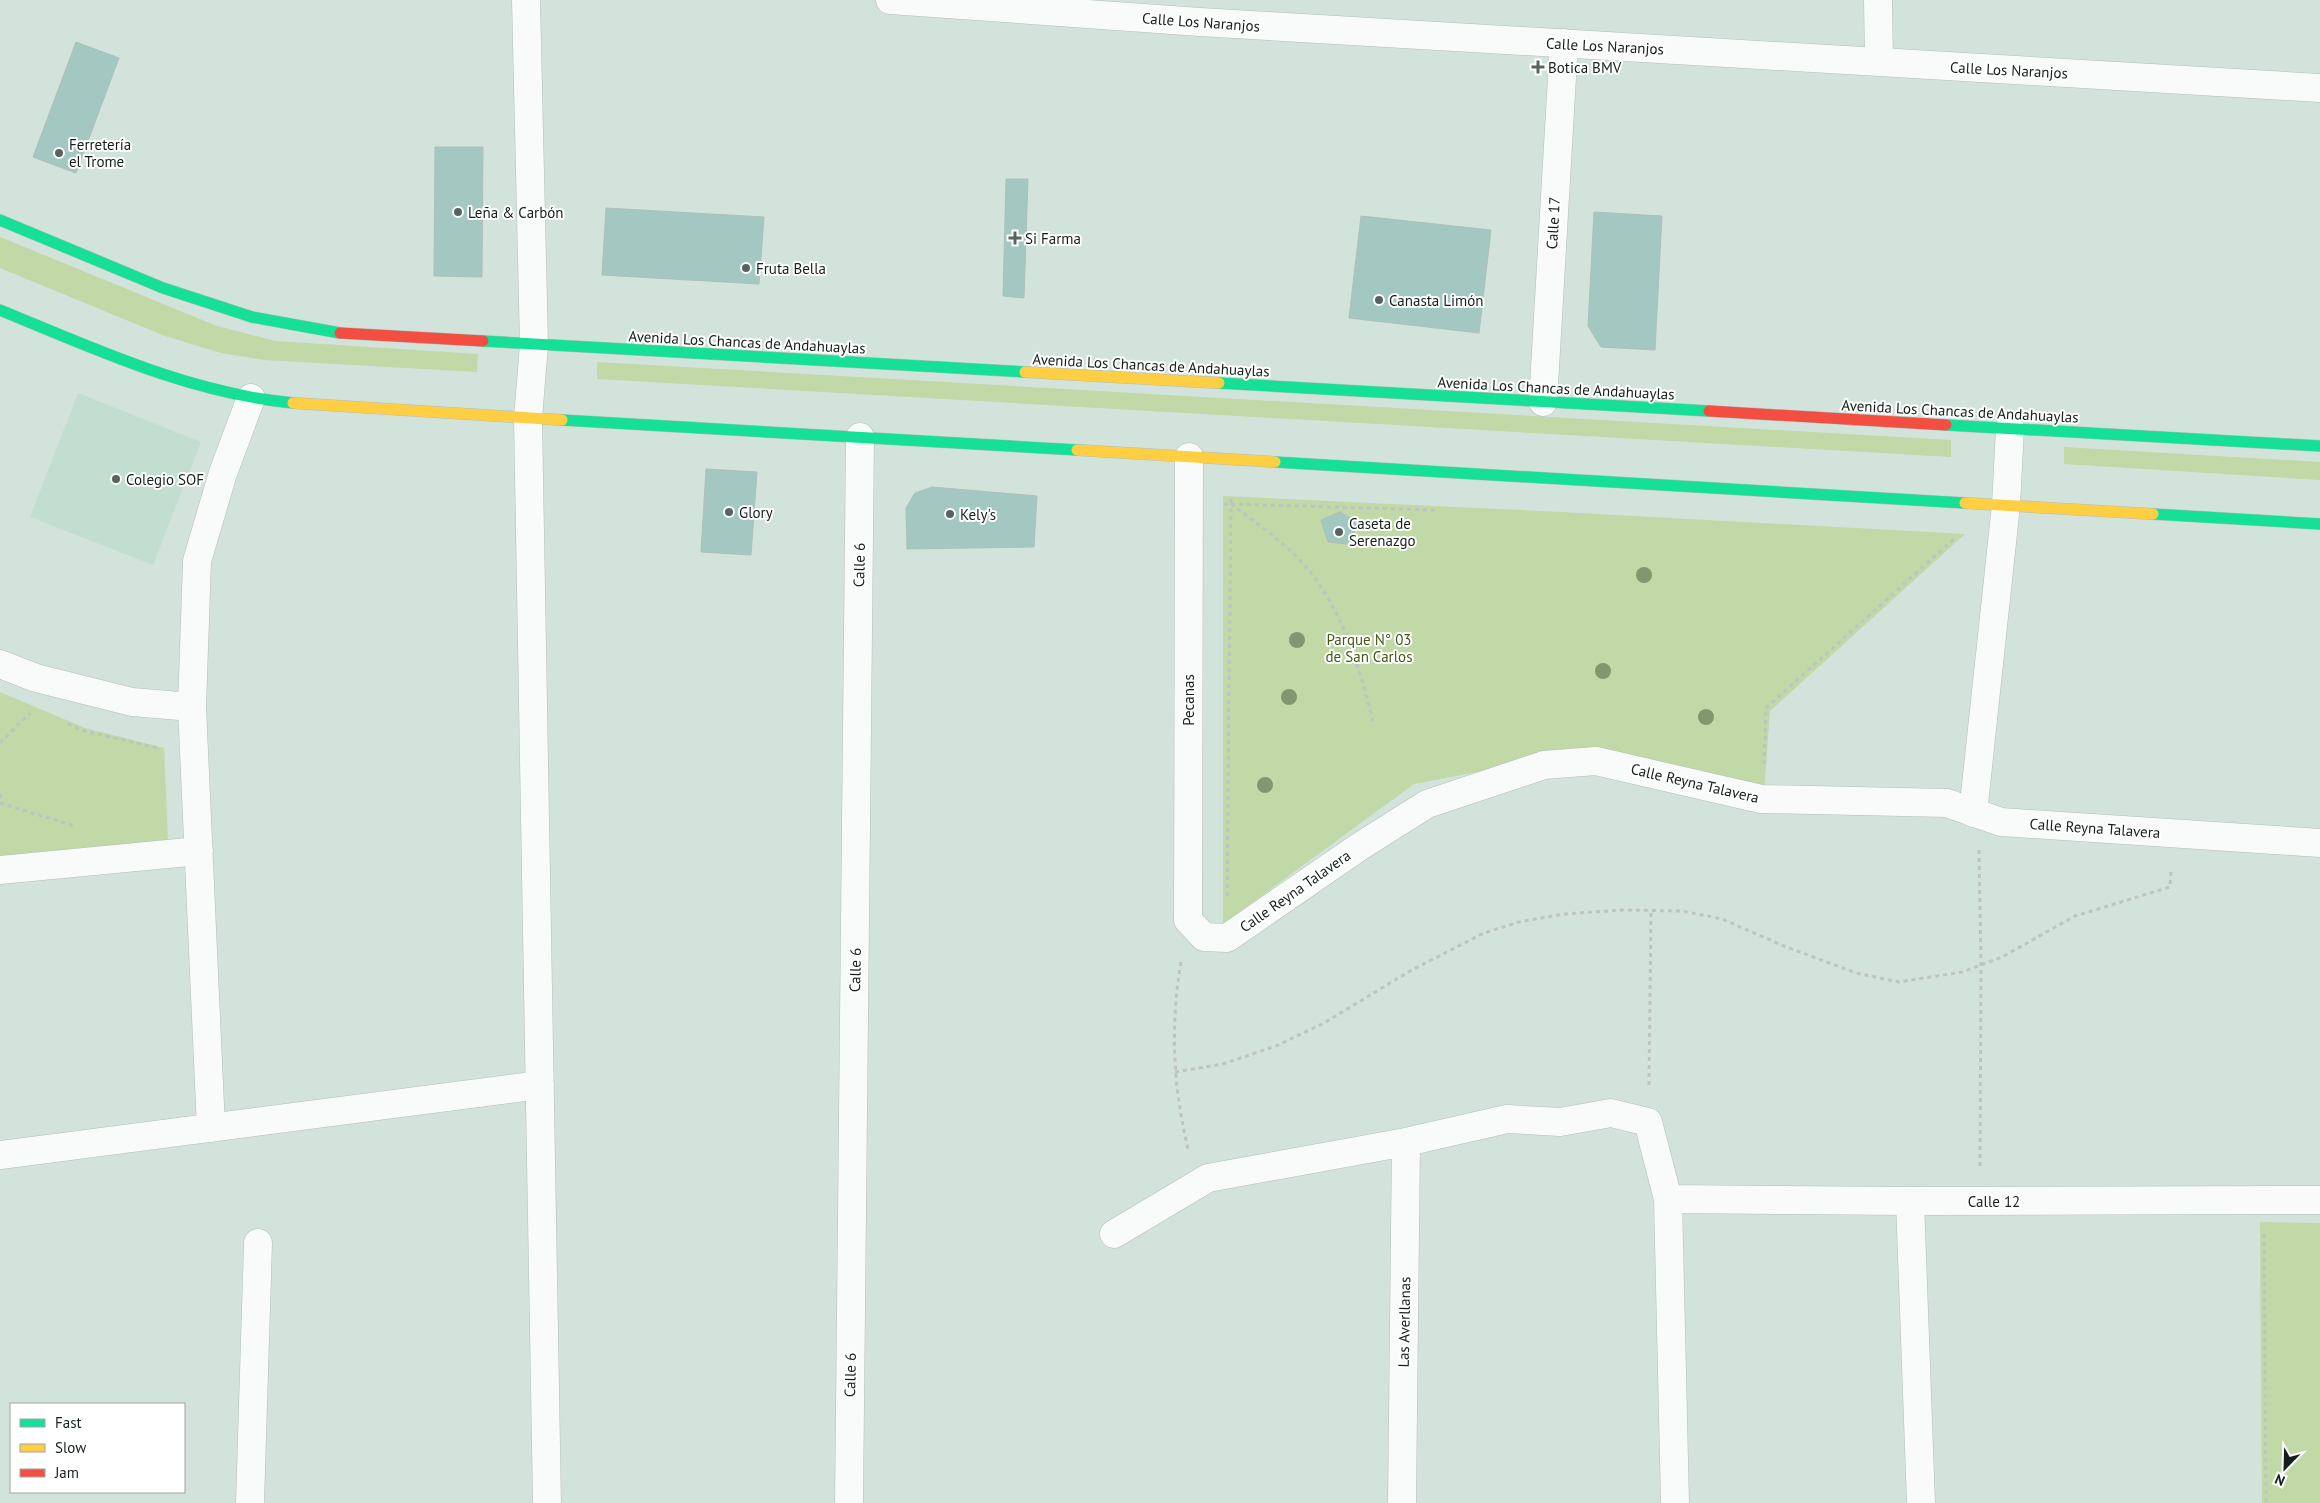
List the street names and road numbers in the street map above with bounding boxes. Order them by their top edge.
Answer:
street label: Calle Los Naranjos [1141,8,1261,36]
street label: Calle Los Naranjos [1546,33,1664,59]
street label: Calle Los Naranjos [1950,57,2068,83]
street label: Calle 17 [1542,196,1564,250]
street label: Avenida Los Chancas de Andahuaylas [628,326,866,358]
street label: Avenida Los Chancas de Andahuaylas [1032,349,1270,381]
street label: Avenida Los Chancas de Andahuaylas [1437,372,1675,404]
street label: Avenida Los Chancas de Andahuaylas [1841,395,2079,427]
street label: Calle 6 [849,543,869,587]
street label: Pecanas [1179,674,1198,726]
street label: Calle Reyna Talavera [1629,759,1761,807]
street label: Calle Reyna Talavera [2029,814,2161,842]
street label: Calle Reyna Talavera [1236,846,1354,936]
street label: Calle 6 [845,948,865,992]
street label: Calle 12 [1968,1192,2020,1211]
street label: Las Averllanas [1394,1276,1414,1368]
street label: Calle 6 [840,1353,860,1397]

